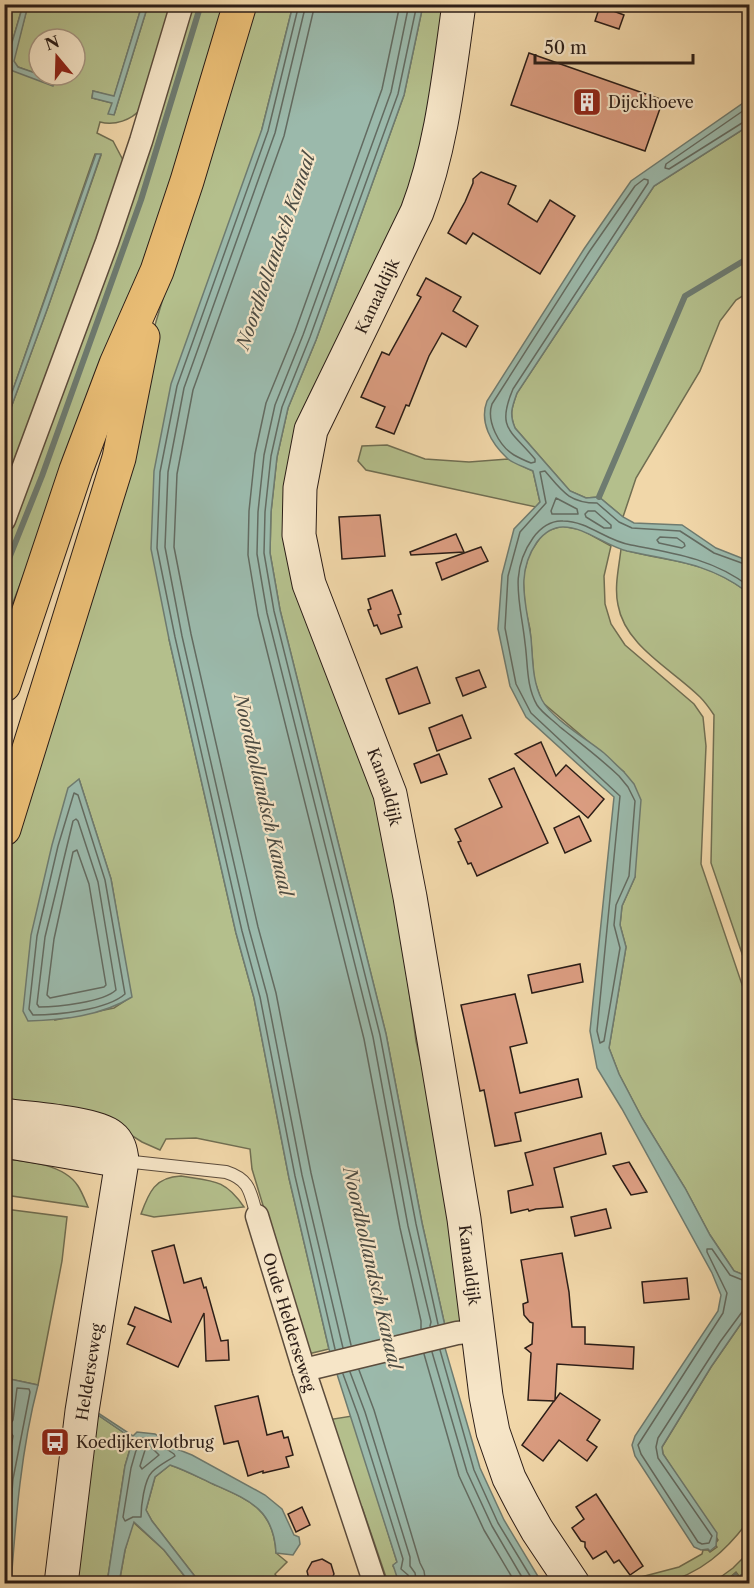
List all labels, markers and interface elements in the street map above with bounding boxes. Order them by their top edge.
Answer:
north arrow [27,27,87,87]
scale bar [535,27,692,65]
text: N [42,31,62,55]
text: 50 m [544,37,587,59]
building icon: Dijckhoeve [571,86,603,118]
place label: Dijckhoeve [608,92,694,112]
water label: Noordhollandsch Kanaal [231,148,321,354]
street label: Kanaaldijk [351,254,403,337]
water label: Noordhollandsch Kanaal [229,690,297,900]
street label: Kanaaldijk [363,745,406,828]
water label: Noordhollandsch Kanaal [338,1163,406,1373]
street label: Kanaaldijk [455,1224,485,1307]
street label: Oude Helderseweg [259,1250,321,1395]
street label: Helderseweg [71,1321,107,1422]
bus stop icon: Koedijkervlotbrug [39,1426,71,1458]
place label: Koedijkervlotbrug [76,1432,214,1452]

